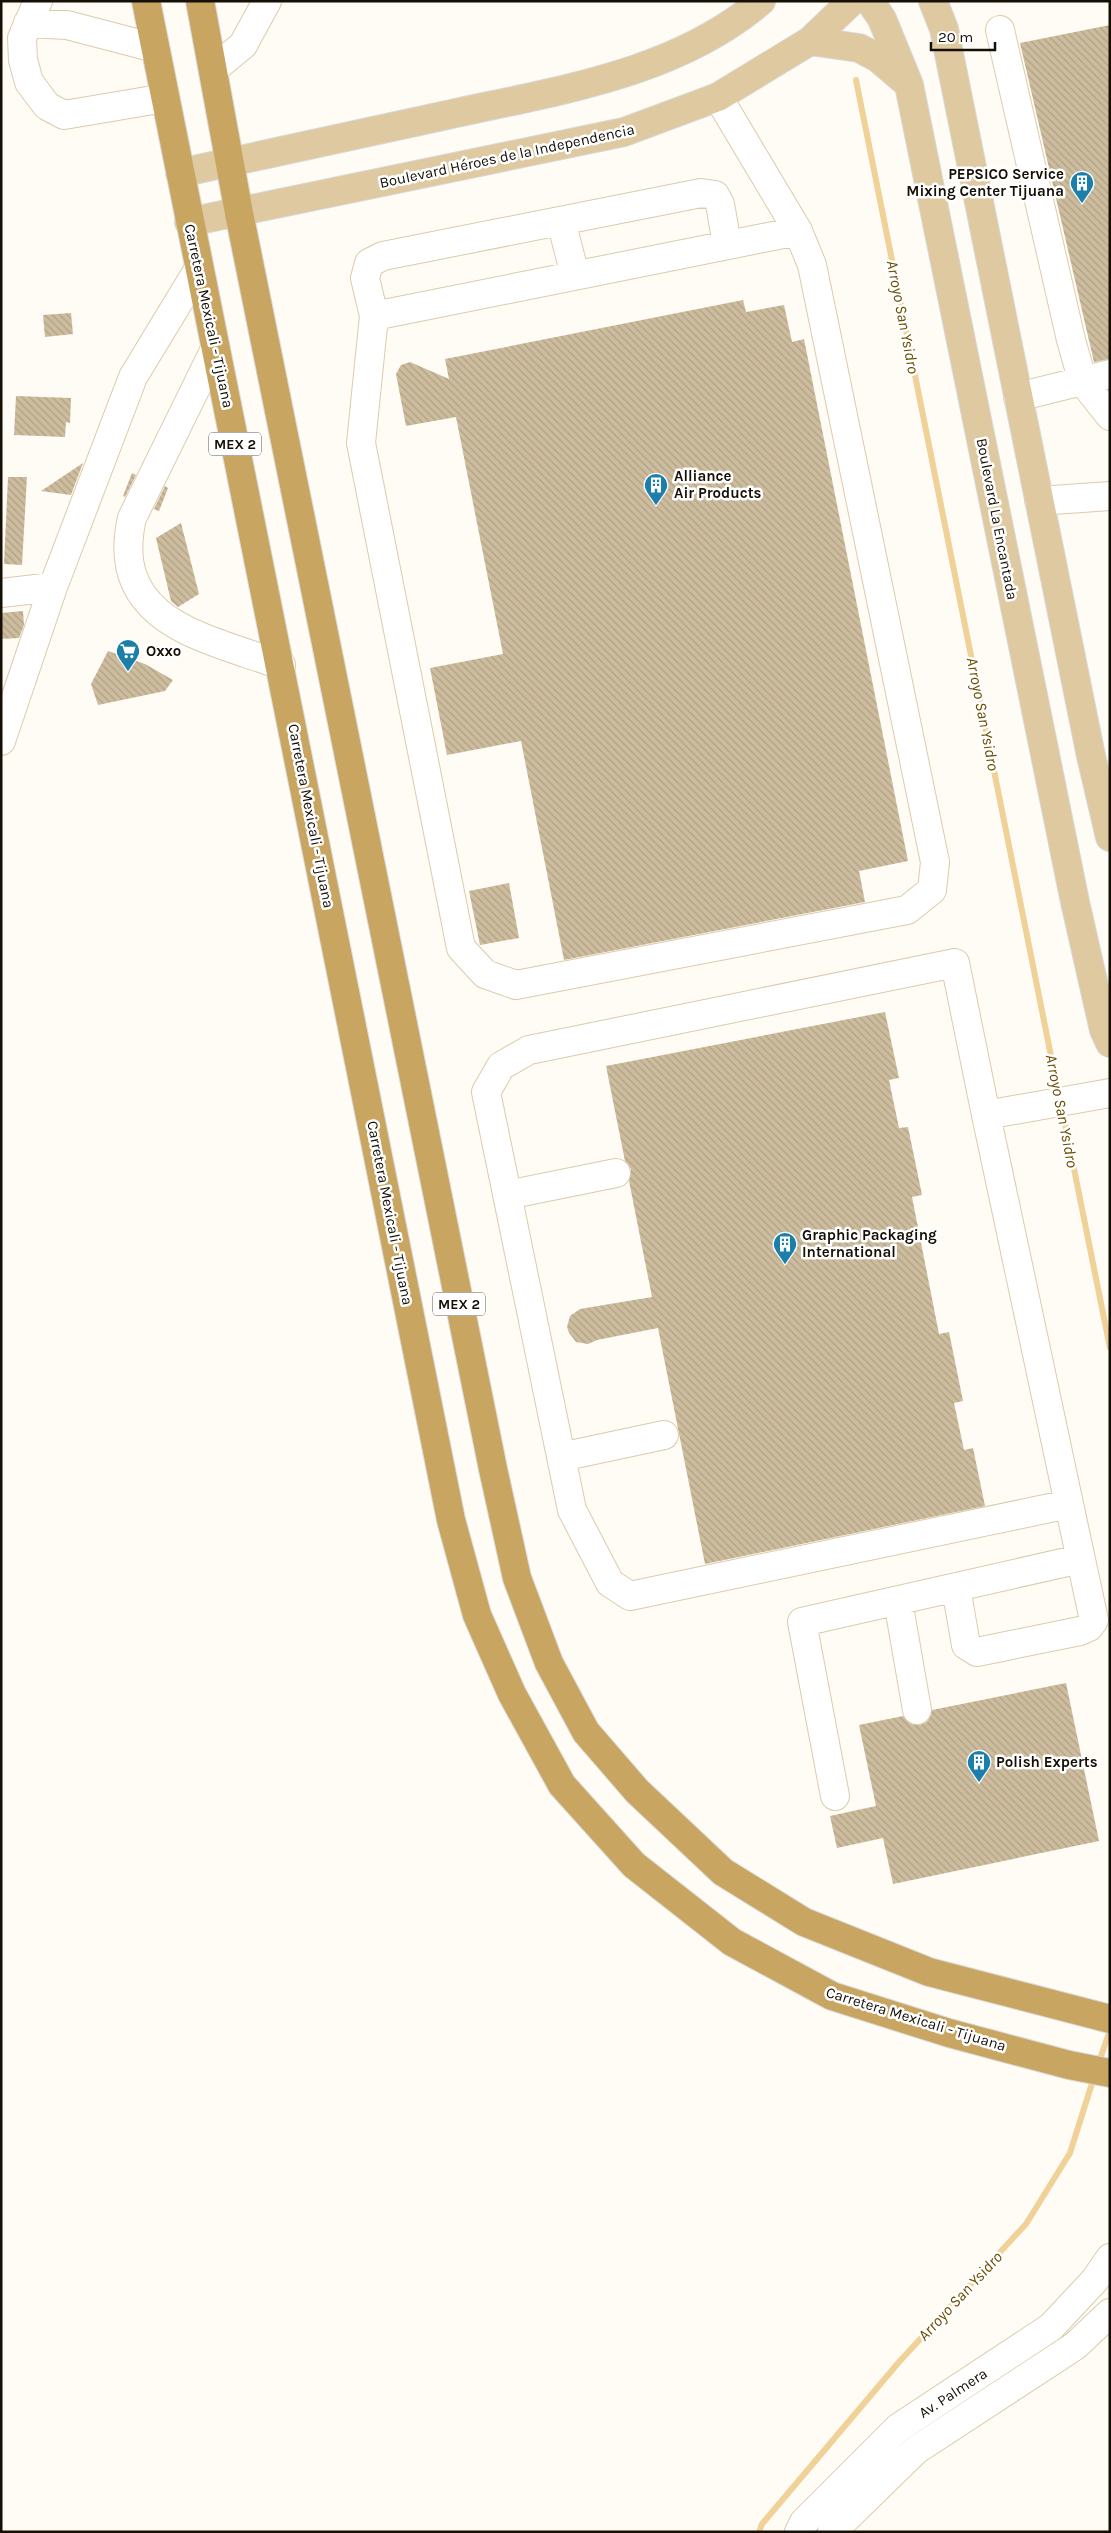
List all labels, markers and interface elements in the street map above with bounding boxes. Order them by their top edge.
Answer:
scale bar [931,20,995,52]
text: 20 m [938,28,973,46]
street label: Boulevard Héroes de la Independencia [378,120,636,192]
place label: PEPSICO Service Mixing Center Tijuana [906,165,1064,200]
building icon: PEPSICO Service Mixing Center Tijuana [1069,170,1095,204]
street label: Carretera Mexicali - Tijuana [181,222,237,410]
water label: Arroyo San Ysidro [883,259,923,375]
road number: MEX 2 [209,432,261,456]
street label: Boulevard La Encantada [972,436,1022,602]
place label: Alliance Air Products [674,467,762,502]
building icon: Alliance Air Products [643,472,669,506]
supermarket icon: Oxxo [115,638,141,672]
place label: Oxxo [146,642,181,660]
water label: Arroyo San Ysidro [963,656,1003,772]
street label: Carretera Mexicali - Tijuana [284,722,338,910]
water label: Arroyo San Ysidro [1042,1053,1082,1169]
street label: Carretera Mexicali - Tijuana [363,1119,417,1307]
place label: Graphic Packaging International [802,1226,937,1261]
building icon: Graphic Packaging International [772,1231,798,1265]
road number: MEX 2 [433,1292,485,1316]
building icon: Polish Experts [966,1749,992,1783]
place label: Polish Experts [996,1753,1098,1771]
street label: Carretera Mexicali - Tijuana [824,1983,1008,2055]
water label: Arroyo San Ysidro [914,2247,1006,2345]
street label: Av. Palmera [915,2364,991,2422]

